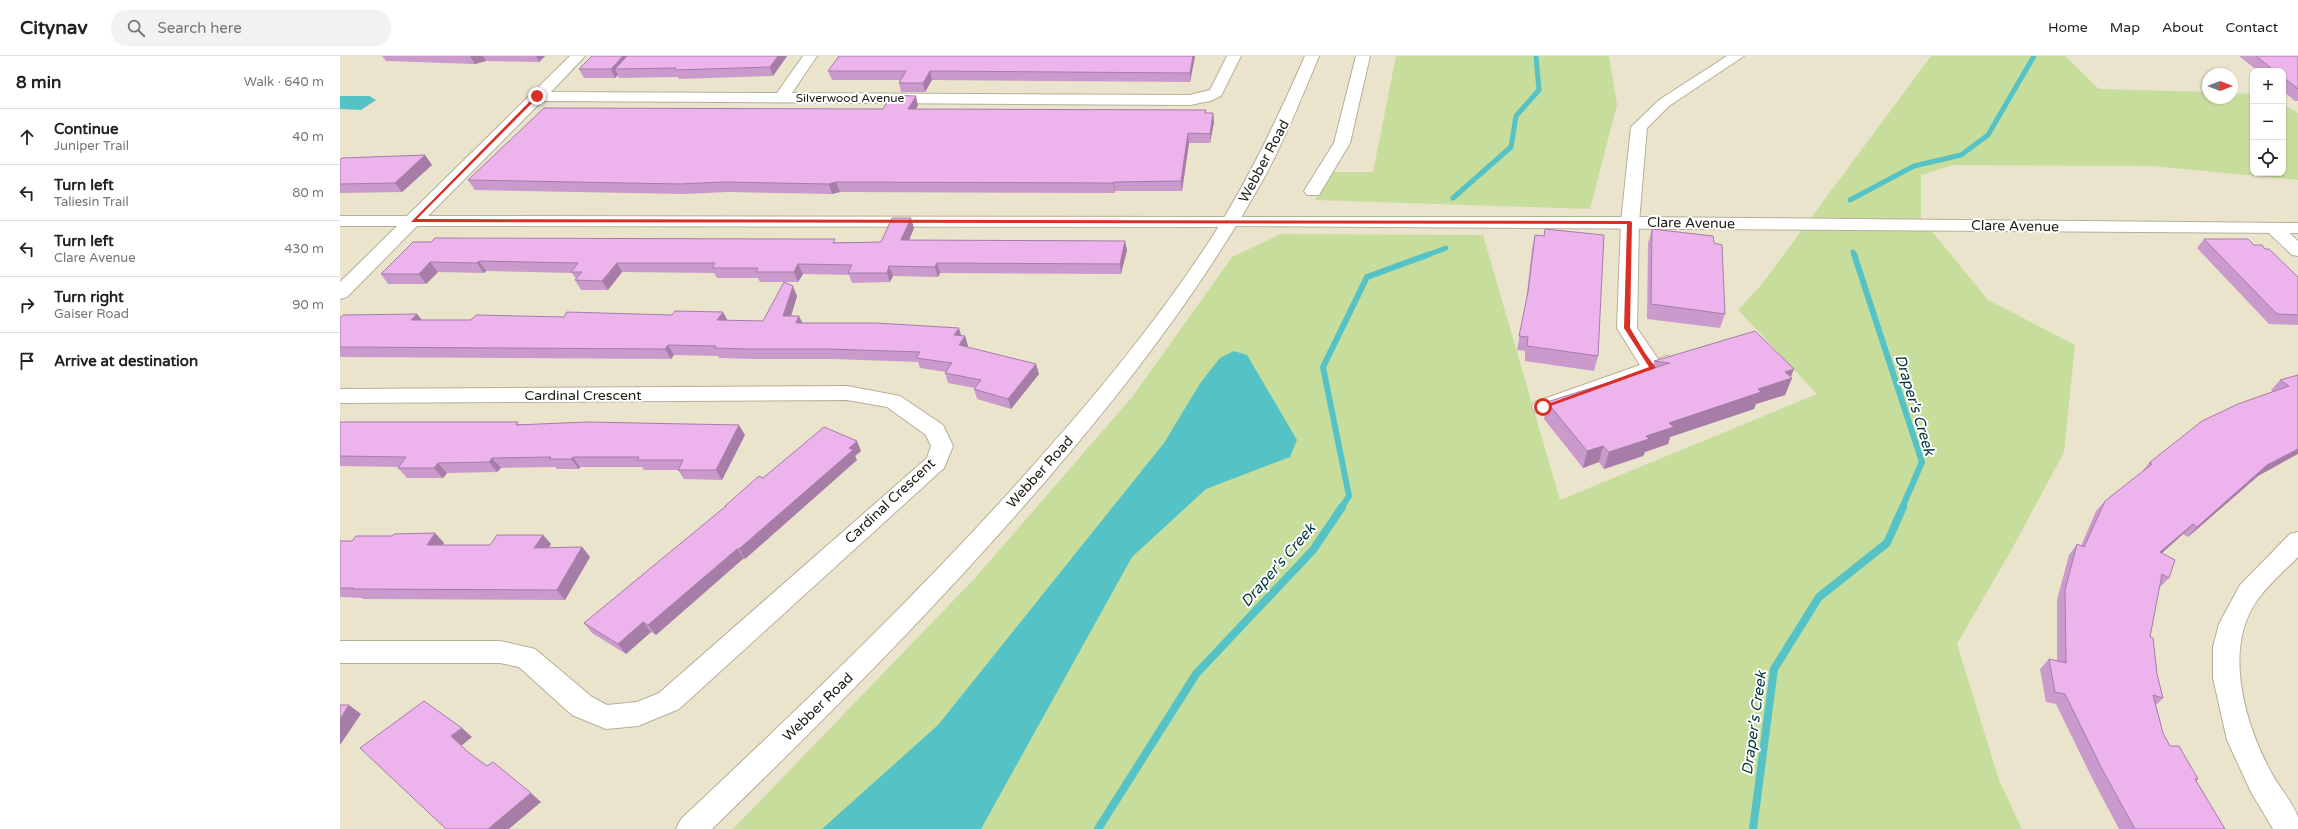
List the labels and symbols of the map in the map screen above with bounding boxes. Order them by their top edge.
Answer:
north arrow [2202,68,2238,104]
route end [528,87,546,105]
street label: Silverwood Avenue [796,91,904,105]
street label: Webber Road [1235,117,1293,205]
street label: Clare Avenue [1647,214,1735,232]
street label: Clare Avenue [1971,217,2059,235]
water label: Draper's Creek [1891,352,1939,459]
street label: Cardinal Crescent [524,387,642,404]
route start [1534,398,1552,416]
street label: Webber Road [1003,432,1077,512]
street label: Cardinal Crescent [841,454,939,547]
water label: Draper's Creek [1237,518,1320,610]
water label: Draper's Creek [1738,668,1770,776]
street label: Webber Road [779,669,857,745]

